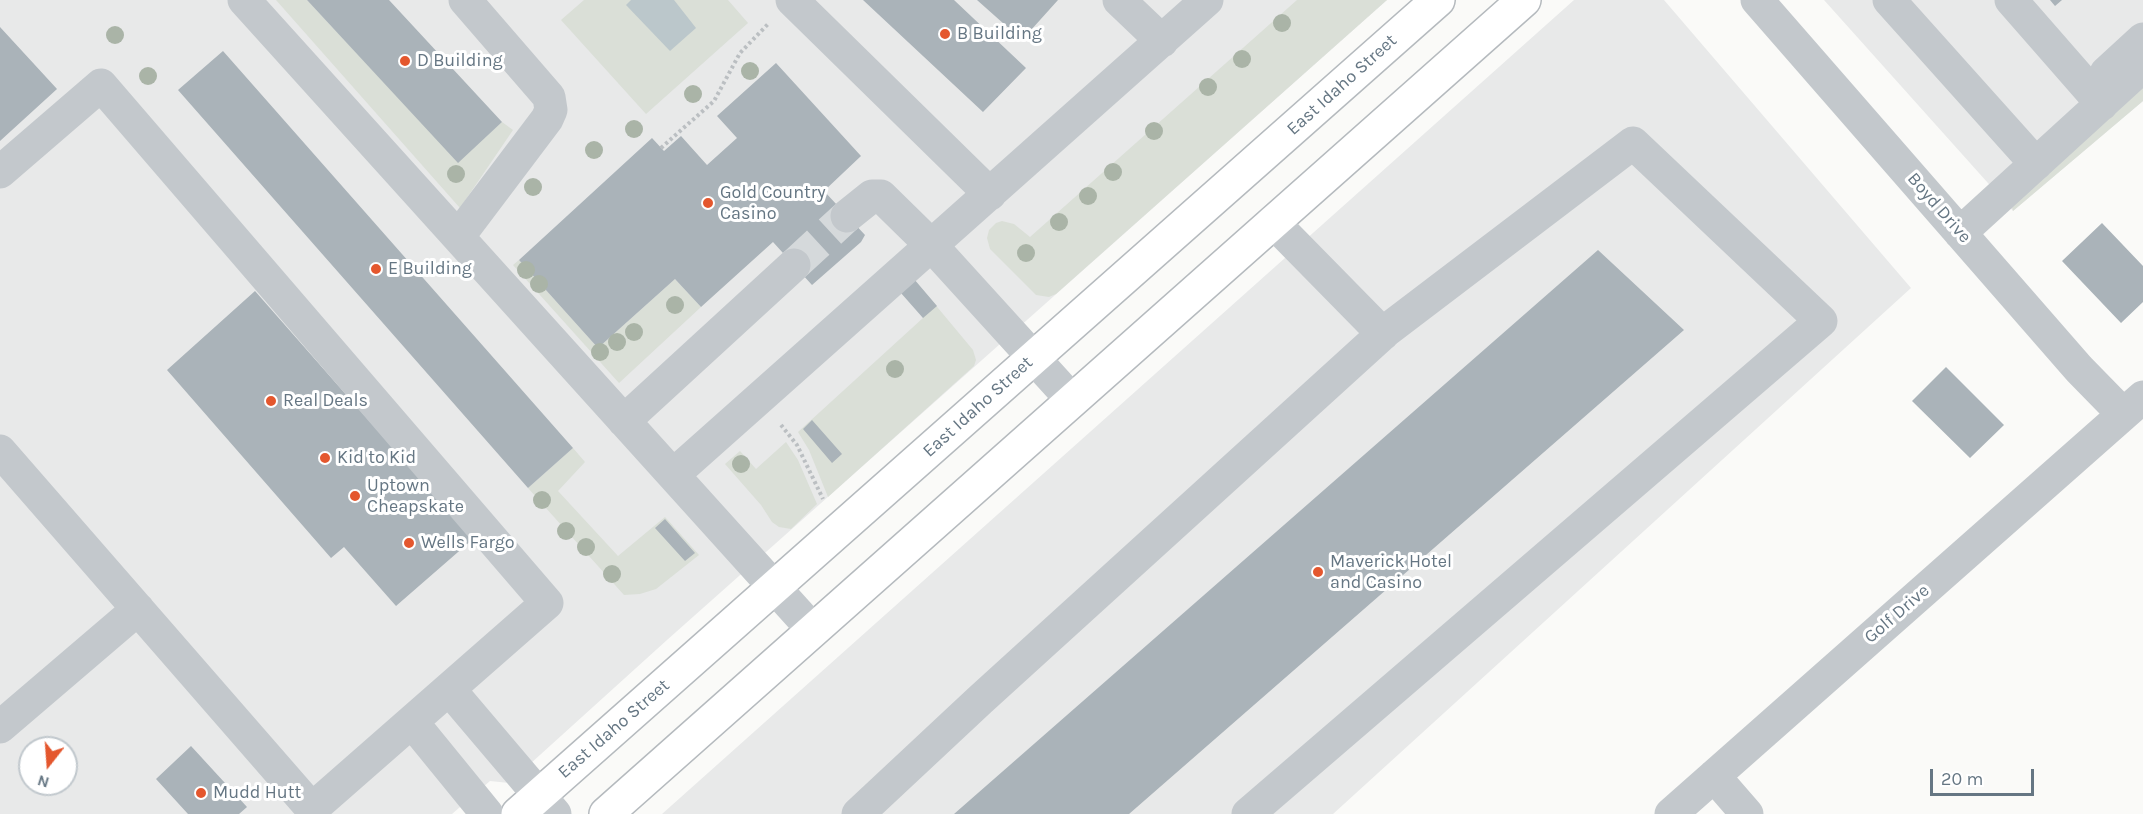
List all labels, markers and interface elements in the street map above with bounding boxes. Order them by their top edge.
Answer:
place label: B Building [957,23,1042,45]
marker: B Building [938,27,952,41]
street label: East Idaho Street [1283,30,1401,140]
place label: D Building [417,50,503,72]
marker: D Building [398,54,412,68]
street label: Boyd Drive [1903,168,1975,248]
place label: Gold Country Casino [720,182,826,224]
marker: Gold Country Casino [701,196,715,210]
place label: E Building [388,258,472,280]
marker: E Building [369,262,383,276]
street label: East Idaho Street [919,352,1037,462]
place label: Real Deals [283,390,368,412]
marker: Real Deals [264,394,278,408]
place label: Kid to Kid [337,447,416,469]
marker: Kid to Kid [318,451,332,465]
place label: Uptown Cheapskate [367,475,464,518]
marker: Uptown Cheapskate [348,489,362,503]
place label: Wells Fargo [421,532,515,554]
marker: Wells Fargo [402,536,416,550]
place label: Maverick Hotel and Casino [1330,551,1452,594]
marker: Maverick Hotel and Casino [1311,565,1325,579]
street label: Golf Drive [1860,580,1934,648]
street label: East Idaho Street [554,675,674,783]
north arrow [18,736,78,796]
scale bar [1933,757,2036,795]
text: 20 m [1941,768,1983,790]
text: N [35,771,51,793]
place label: Mudd Hutt [213,782,301,804]
marker: Mudd Hutt [194,786,208,800]

